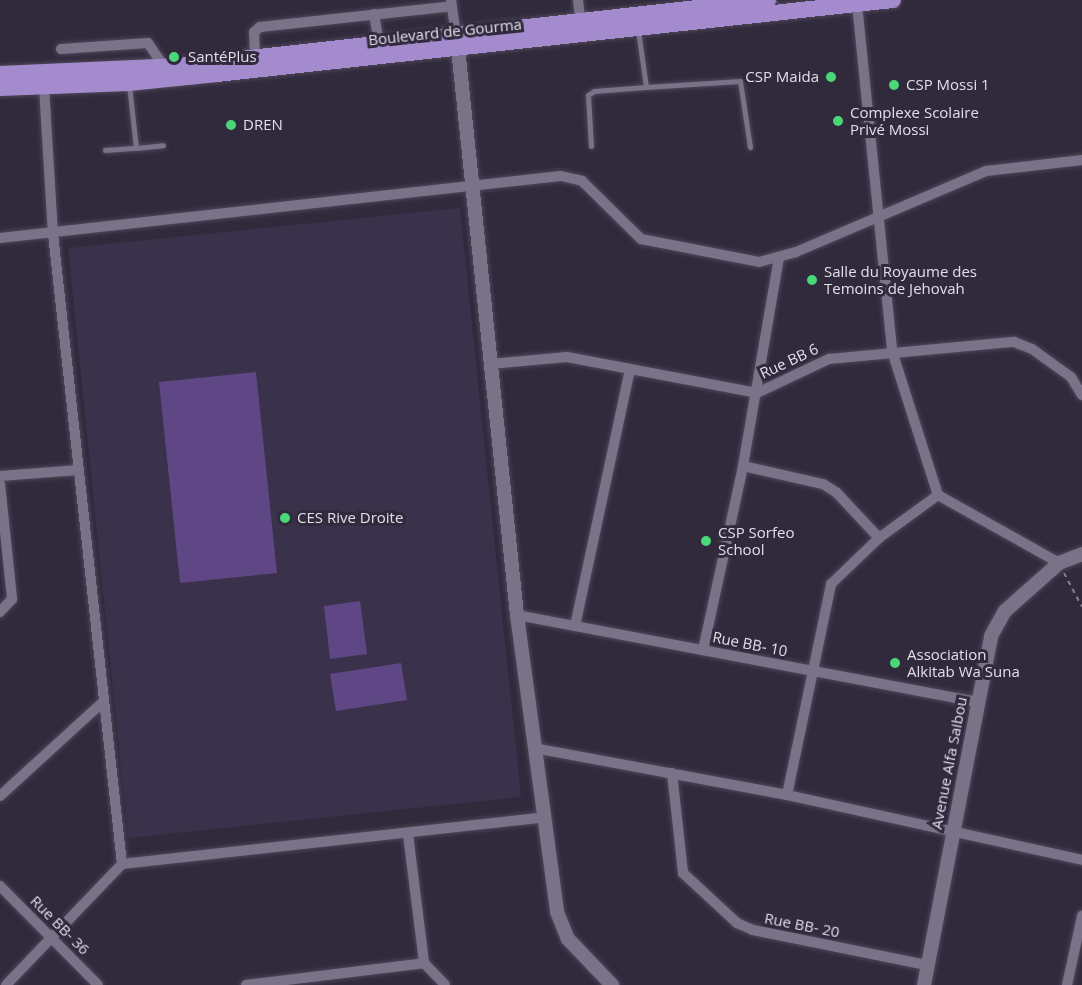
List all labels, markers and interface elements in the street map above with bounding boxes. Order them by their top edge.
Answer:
street label: Boulevard de Gourma [367,15,523,49]
marker: SantéPlus [165,48,183,66]
place label: SantéPlus [188,48,257,66]
place label: CSP Maida [745,68,819,86]
marker: CSP Maida [824,70,838,84]
place label: CSP Mossi 1 [906,76,990,94]
marker: CSP Mossi 1 [887,78,901,92]
place label: Complexe Scolaire Privé Mossi [850,103,979,138]
marker: Complexe Scolaire Privé Mossi [831,114,845,128]
place label: DREN [243,116,283,134]
marker: DREN [224,118,238,132]
place label: Salle du Royaume des Temoins de Jehovah [824,262,977,297]
marker: Salle du Royaume des Temoins de Jehovah [805,273,819,287]
street label: Rue BB 6 [757,340,821,382]
place label: CES Rive Droite [297,509,403,527]
marker: CES Rive Droite [278,511,292,525]
place label: CSP Sorfeo School [718,523,794,558]
marker: CSP Sorfeo School [699,534,713,548]
street label: Rue BB- 10 [711,628,789,660]
place label: Association Alkitab Wa Suna [907,645,1020,680]
marker: Association Alkitab Wa Suna [888,656,902,670]
street label: Avenue Alfa Saibou [927,695,971,831]
street label: Rue BB- 36 [27,892,93,958]
street label: Rue BB- 20 [763,909,841,941]

